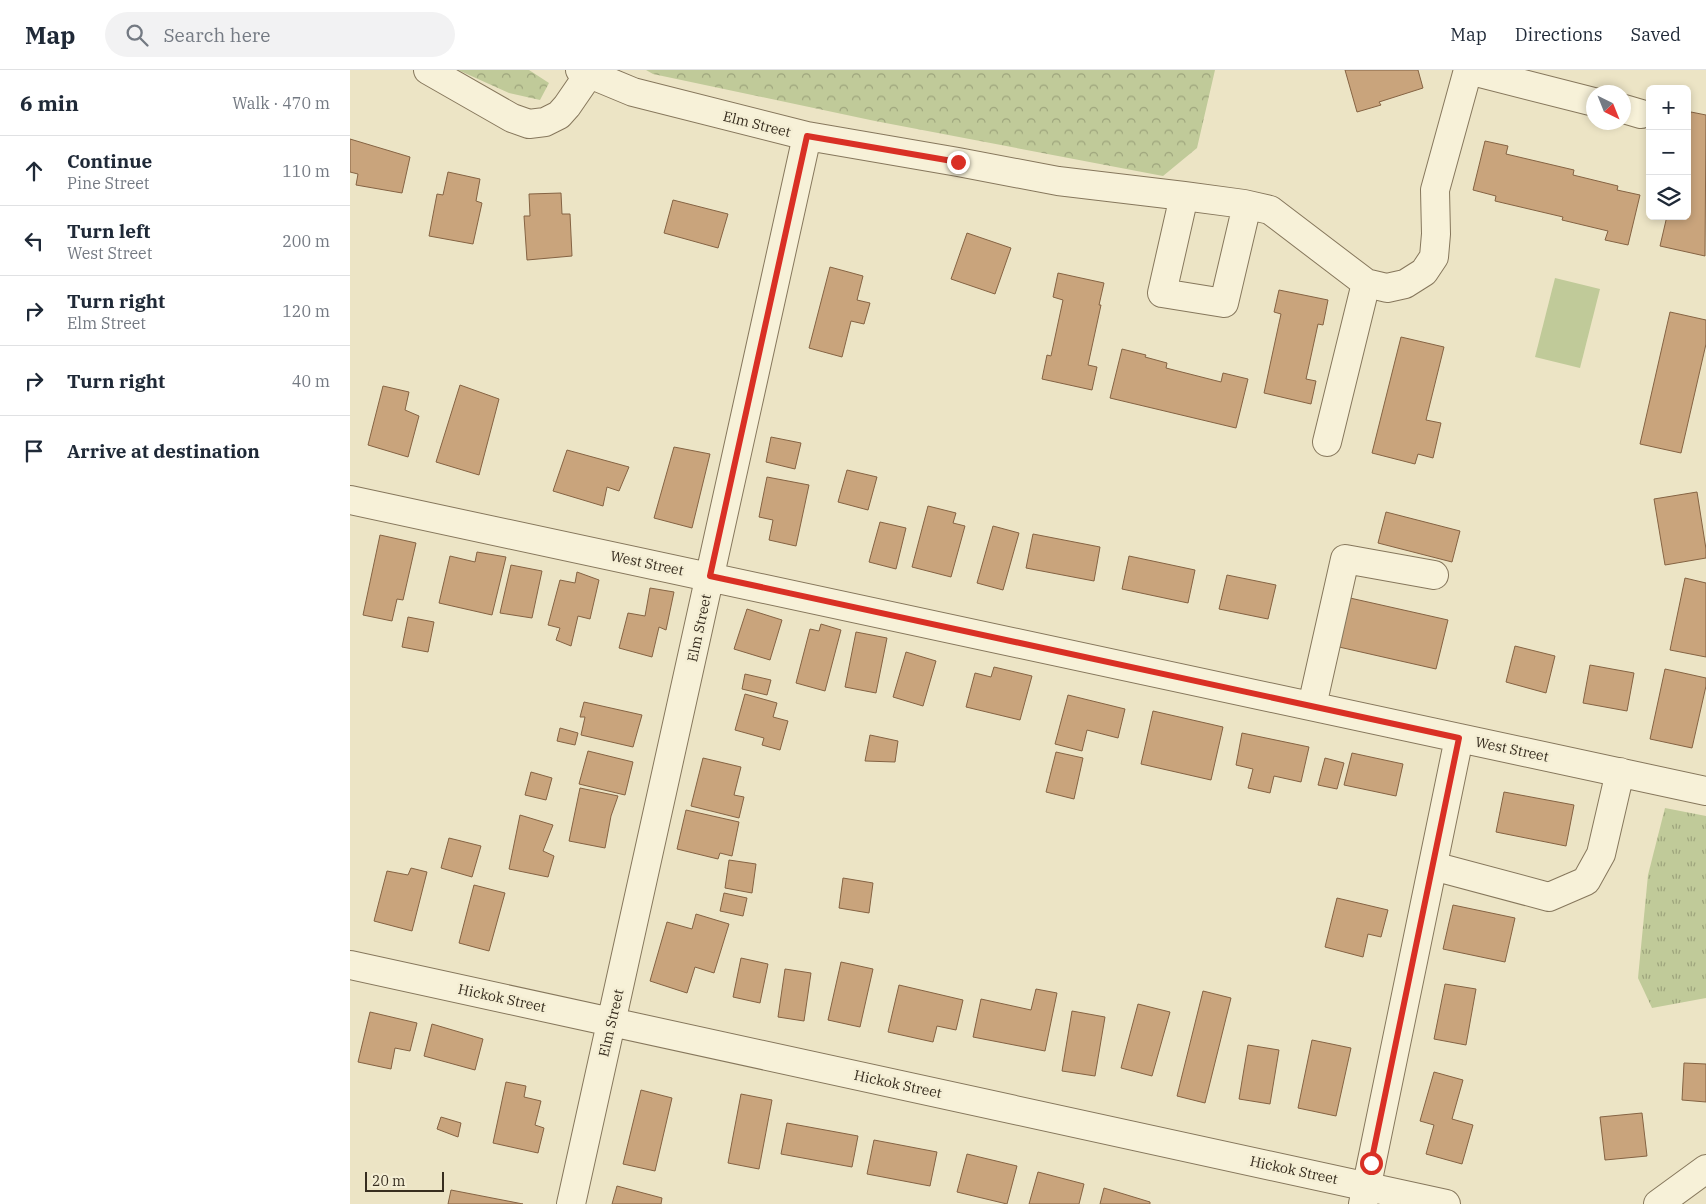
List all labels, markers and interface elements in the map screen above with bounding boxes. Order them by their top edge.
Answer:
search box [105,12,455,57]
text: Map [25,19,75,51]
icon: search [123,21,151,49]
text: Search here [163,23,270,47]
text: Map [1450,23,1487,46]
text: Directions [1515,23,1603,46]
text: Saved [1631,23,1681,46]
north arrow [1586,85,1631,130]
map controls [1646,85,1691,220]
button: + [1646,85,1691,130]
text: 6 min [20,89,79,117]
text: Walk · 470 m [232,93,330,113]
street label: Elm Street [721,107,793,141]
button: − [1646,130,1691,175]
text: Continue [67,149,152,173]
route end [947,151,970,174]
icon: ahead [20,157,48,185]
text: 110 m [282,161,330,181]
text: Pine Street [67,173,150,193]
button: layers [1646,175,1691,220]
text: Turn left [67,219,150,243]
icon: left [20,227,48,255]
text: 200 m [282,231,330,251]
text: West Street [67,243,152,263]
text: Turn right [67,289,165,313]
icon: right [20,297,48,325]
text: 120 m [282,301,330,321]
text: Elm Street [67,313,146,333]
icon: right [20,367,48,395]
text: Turn right [67,369,165,393]
text: 40 m [292,371,330,391]
icon: arrive [20,437,48,465]
text: Arrive at destination [67,439,260,463]
street label: West Street [609,546,685,580]
street label: Elm Street [683,592,715,664]
street label: West Street [1474,732,1550,766]
street label: Hickok Street [456,980,548,1016]
street label: Elm Street [594,987,628,1059]
street label: Hickok Street [852,1066,944,1102]
street label: Hickok Street [1248,1152,1340,1188]
route start [1360,1152,1383,1175]
scale bar [365,1169,444,1192]
text: 20 m [372,1172,405,1190]

